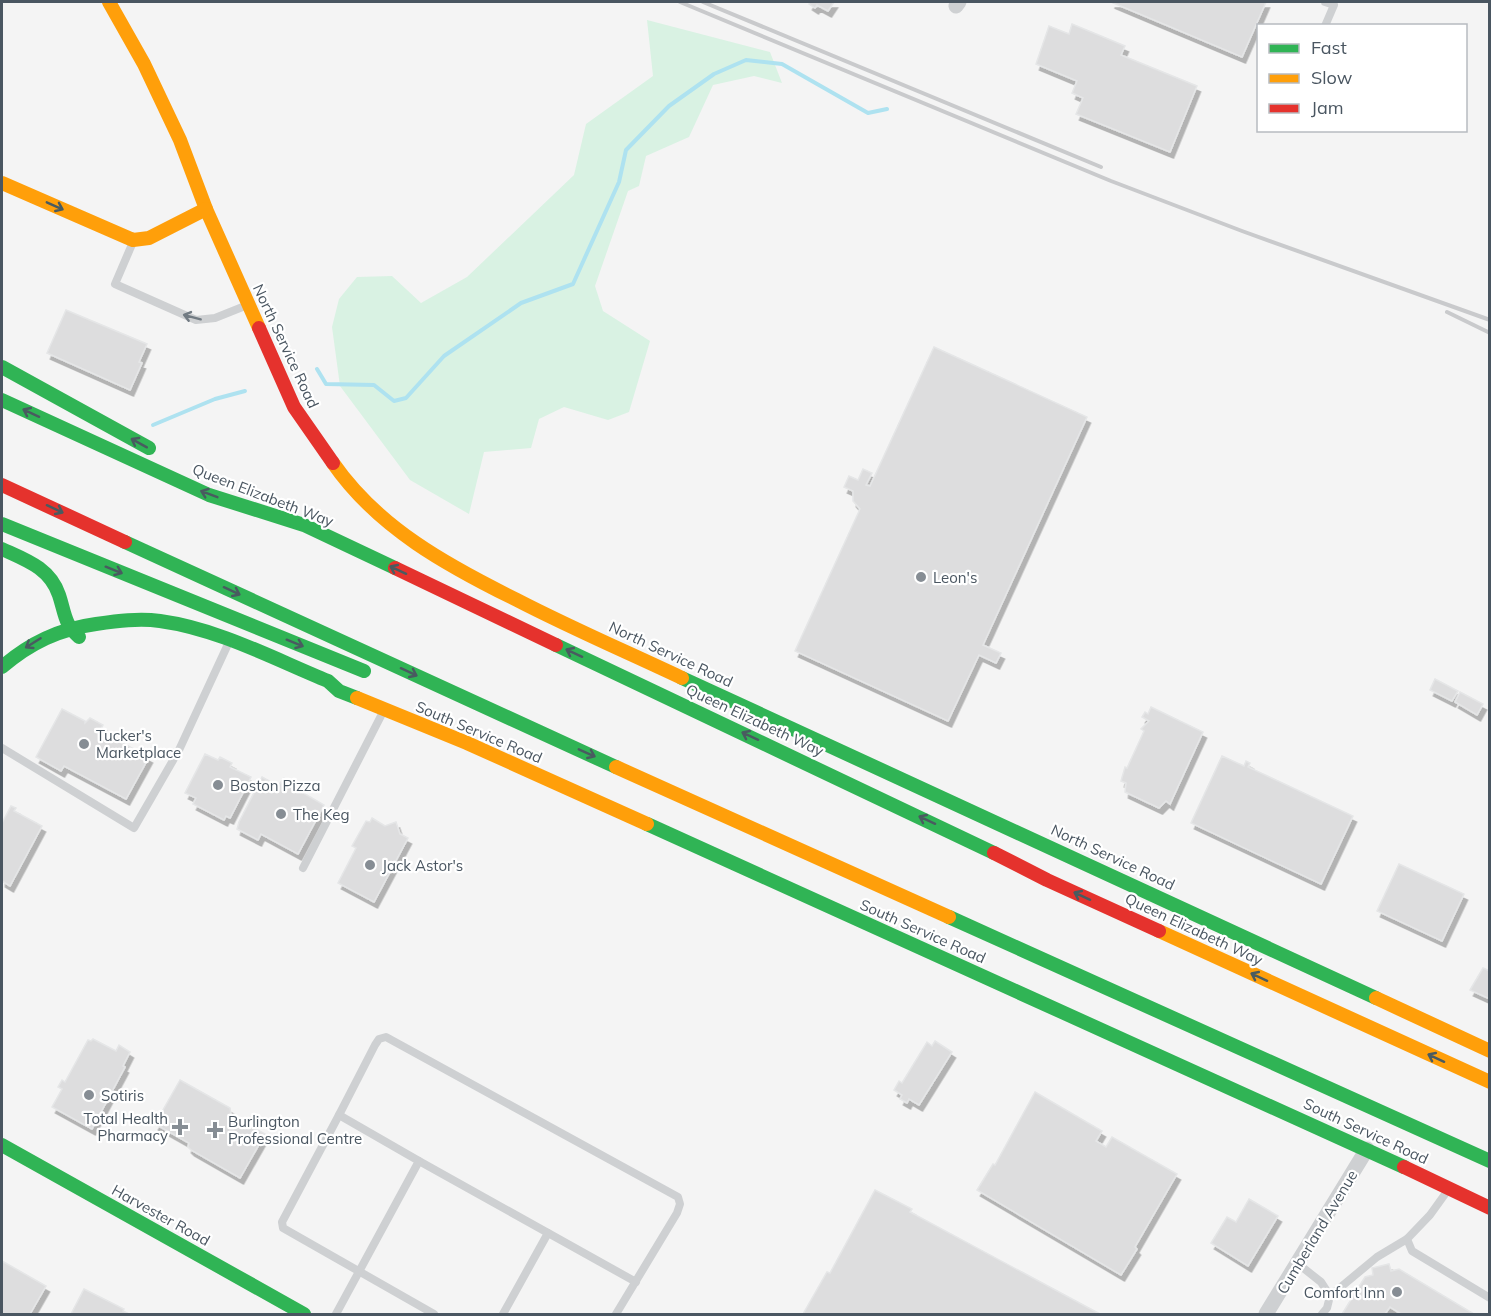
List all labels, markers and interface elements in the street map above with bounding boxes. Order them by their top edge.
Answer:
legend [1257,24,1467,132]
text: Fast [1311,36,1347,59]
text: Slow [1311,66,1353,89]
text: Jam [1311,96,1344,119]
one-way arrow [45,201,64,212]
street label: North Service Road [249,281,323,411]
one-way arrow [183,310,202,322]
one-way arrow [23,407,41,419]
one-way arrow [131,437,148,449]
street label: Queen Elizabeth Way [190,459,336,531]
one-way arrow [200,488,219,499]
one-way arrow [45,504,63,516]
one-way arrow [389,563,407,575]
one-way arrow [104,565,123,576]
place label: Leon's [933,568,977,587]
marker: Leon's [914,570,928,584]
one-way arrow [222,585,240,597]
street label: North Service Road [606,617,736,691]
one-way arrow [25,637,42,649]
one-way arrow [285,638,303,649]
one-way arrow [566,646,584,658]
one-way arrow [400,667,418,679]
street label: Queen Elizabeth Way [683,680,827,760]
street label: South Service Road [413,697,545,767]
place label: Tucker's Marketplace [96,726,181,762]
one-way arrow [742,730,760,742]
marker: Tucker's Marketplace [77,737,91,751]
one-way arrow [577,748,595,759]
place label: Boston Pizza [230,776,320,795]
marker: Boston Pizza [211,778,225,792]
place label: The Keg [293,805,349,824]
marker: The Keg [274,807,288,821]
one-way arrow [918,813,936,825]
street label: North Service Road [1048,820,1178,894]
place label: Jack Astor's [382,856,463,875]
marker: Jack Astor's [363,858,377,872]
one-way arrow [1073,889,1091,901]
street label: Queen Elizabeth Way [1122,889,1266,969]
street label: South Service Road [857,895,989,967]
one-way arrow [1250,970,1268,982]
one-way arrow [1428,1051,1446,1063]
place label: Sotiris [101,1086,144,1105]
marker: Sotiris [82,1088,96,1102]
street label: South Service Road [1301,1094,1431,1168]
place label: Total Health Pharmacy [84,1109,168,1145]
place label: Burlington Professional Centre [228,1112,362,1148]
marker: Total Health Pharmacy [173,1120,187,1134]
marker: Burlington Professional Centre [206,1121,224,1139]
street label: Cumberland Avenue [1273,1167,1361,1297]
street label: Harvester Road [109,1180,213,1250]
place label: Comfort Inn [1304,1283,1385,1302]
marker: Comfort Inn [1390,1285,1404,1299]

